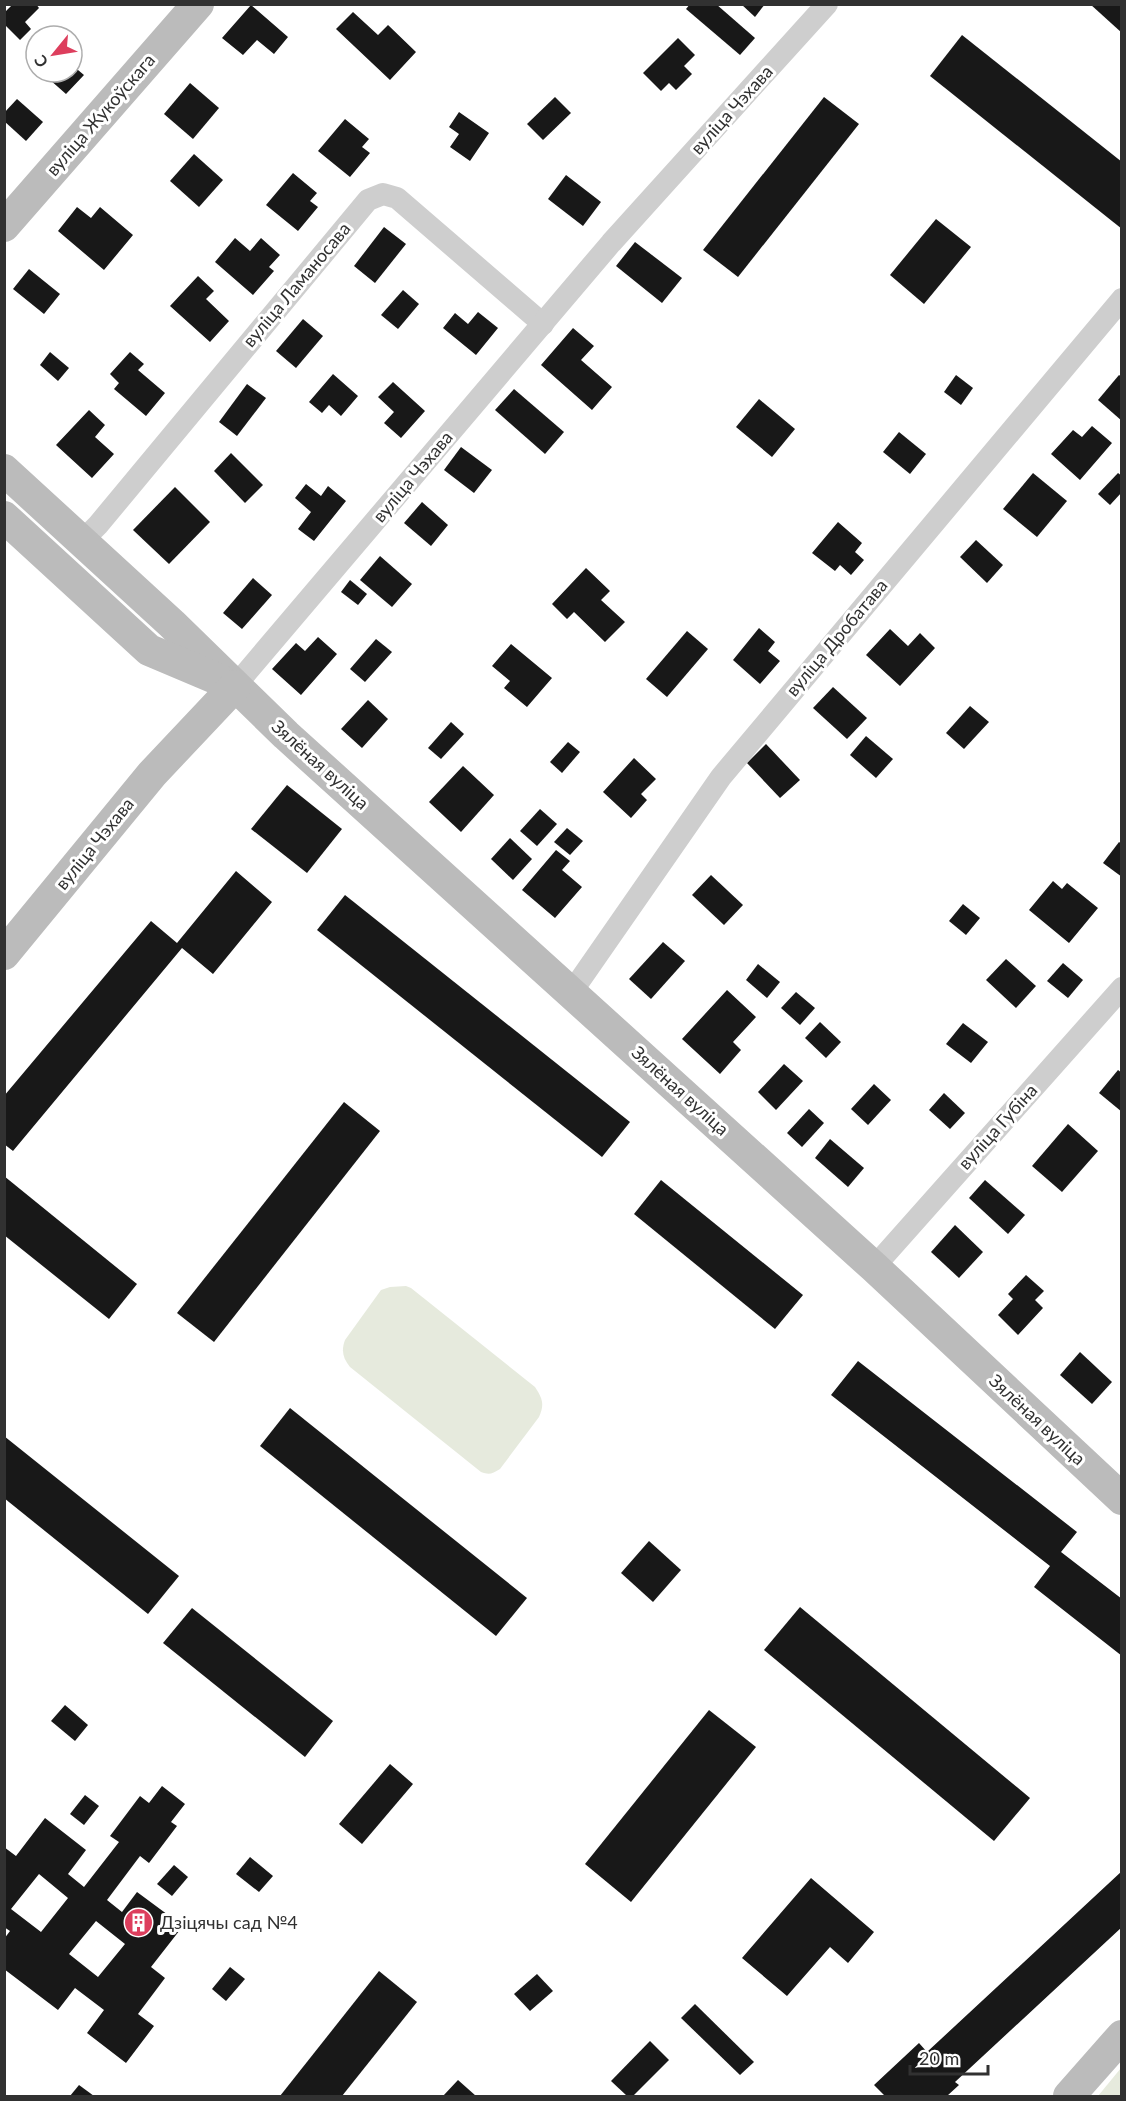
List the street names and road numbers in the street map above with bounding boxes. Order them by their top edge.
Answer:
street label: вуліца Жукоўскага [41,49,159,180]
street label: вуліца Чэхава [686,60,777,158]
street label: вуліца Ламаносава [238,218,355,351]
street label: вуліца Чэхава [368,426,457,526]
street label: вуліца Дробатава [781,574,892,700]
street label: Зялёная вуліца [268,715,374,814]
street label: вуліца Чэхава [50,793,138,894]
street label: Зялёная вуліца [628,1041,734,1140]
street label: вуліца Губіна [953,1079,1041,1174]
street label: Зялёная вуліца [985,1369,1090,1469]

